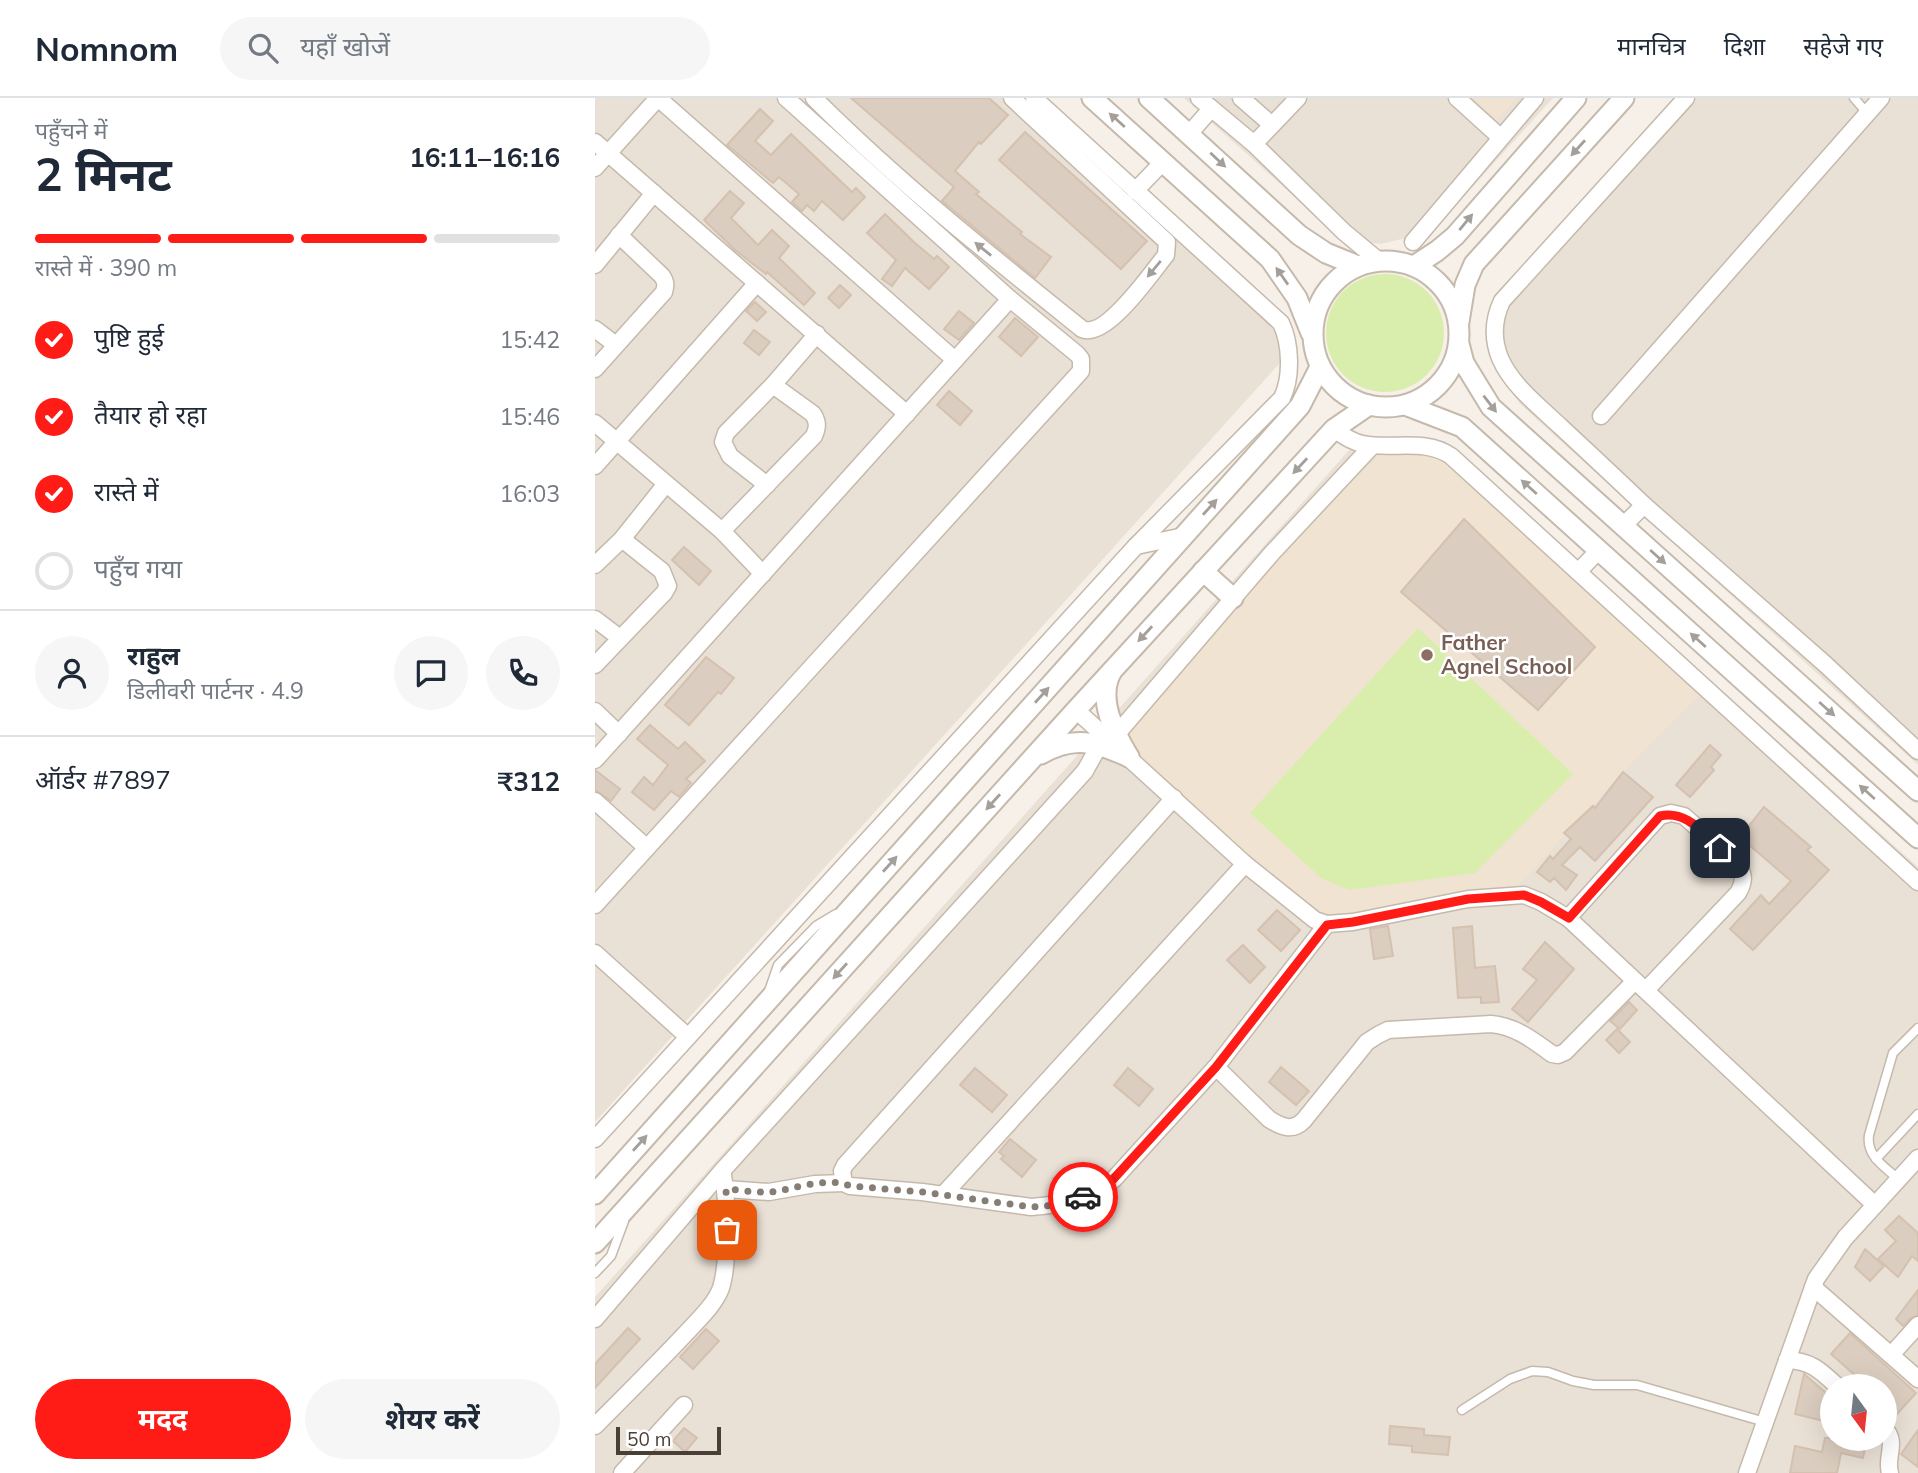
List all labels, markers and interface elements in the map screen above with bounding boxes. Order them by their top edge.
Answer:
search box [220,17,710,80]
text: Nomnom [35,28,178,69]
icon: search [244,29,282,67]
text: यहाँ खोजें [300,30,390,63]
text: मानचित्र [1617,31,1686,61]
text: दिशा [1724,31,1765,61]
text: सहेजे गए [1803,31,1883,61]
one-way arrow [1109,113,1126,129]
text: पहुँचने में [35,116,107,145]
one-way arrow [1570,140,1586,157]
text: 16:11–16:16 [409,141,560,174]
text: 2 मिनट [35,145,172,203]
one-way arrow [1209,152,1226,168]
one-way arrow [1458,214,1473,232]
one-way arrow [974,242,992,257]
text: रास्ते में · 390 m [35,253,177,282]
one-way arrow [1147,259,1162,277]
one-way arrow [1275,267,1289,285]
icon: check [35,321,73,359]
text: पुष्टि हुई [94,321,164,354]
text: 15:42 [500,325,560,354]
one-way arrow [1483,394,1498,412]
icon: check [35,398,73,436]
text: तैयार हो रहा [94,398,207,431]
text: 15:46 [500,402,560,431]
one-way arrow [1292,457,1308,474]
icon: check [35,475,73,513]
text: रास्ते में [94,475,159,508]
text: 16:03 [500,479,560,508]
one-way arrow [1521,480,1538,495]
one-way arrow [1202,498,1218,516]
one-way arrow [1649,549,1667,565]
text: पहुँच गया [94,552,182,585]
one-way arrow [1138,625,1154,642]
place label: Father Agnel School [1441,629,1572,679]
one-way arrow [1690,632,1707,648]
button: person [35,636,109,710]
button: chat [394,636,468,710]
button: phone [486,636,560,710]
text: राहुल [127,639,180,672]
marker: Father Agnel School [1419,647,1435,663]
text: डिलीवरी पार्टनर · 4.9 [127,676,304,705]
one-way arrow [1033,686,1049,703]
one-way arrow [1818,701,1836,717]
text: ऑर्डर #7897 [35,763,171,796]
text: ₹312 [498,765,560,798]
one-way arrow [1858,784,1876,800]
one-way arrow [985,793,1001,810]
pin [1690,818,1750,878]
icon: home [1701,829,1739,867]
one-way arrow [882,855,898,873]
one-way arrow [832,962,848,980]
one-way arrow [632,1135,648,1152]
courier [1048,1162,1118,1232]
icon: car [1064,1178,1102,1216]
pin [697,1200,757,1260]
icon: bag [708,1211,746,1249]
north arrow [1820,1374,1897,1451]
map controls [1820,1374,1897,1451]
button: मदद [35,1379,291,1459]
button: शेयर करें [305,1379,560,1459]
scale bar [616,1424,721,1456]
text: 50 m [627,1427,671,1451]

